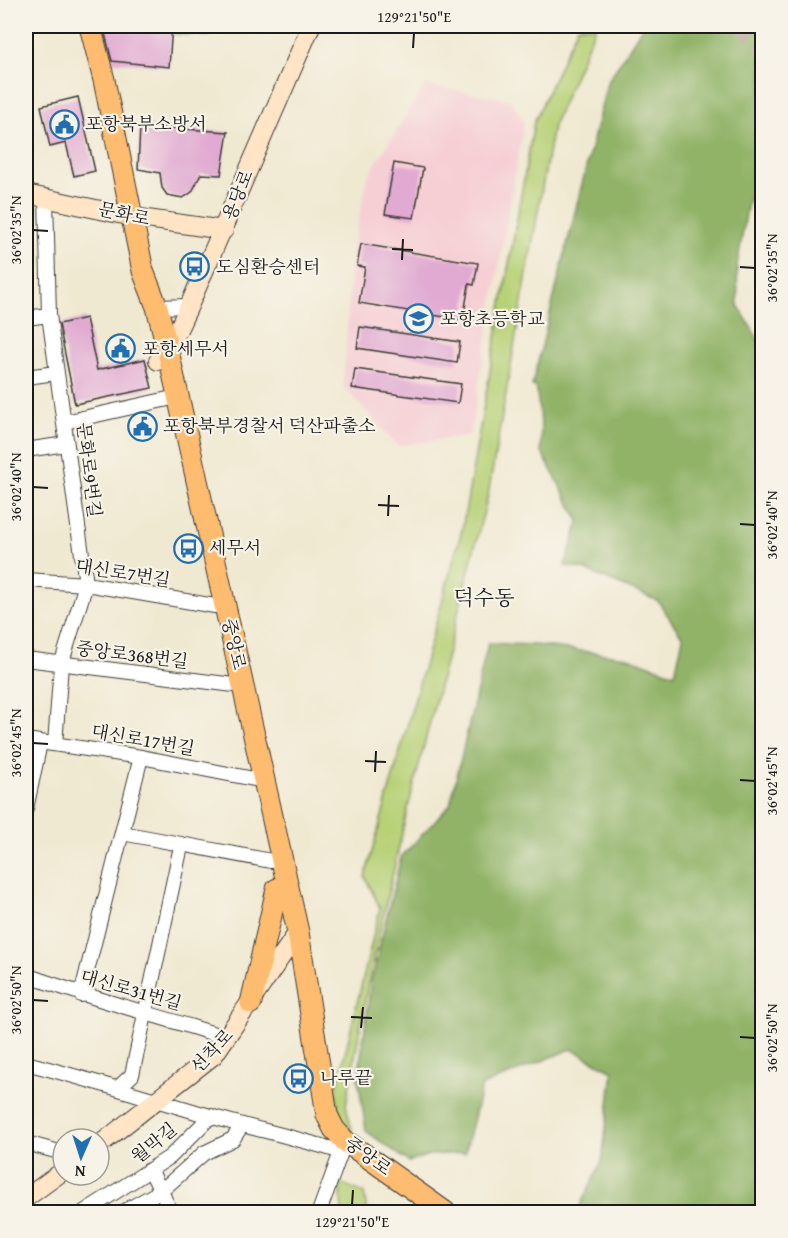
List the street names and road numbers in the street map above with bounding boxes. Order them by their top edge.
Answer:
street label: 용당로 [215,166,260,224]
street label: 문화로 [96,195,152,232]
street label: 문화로9번길 [70,421,109,519]
street label: 대신로7번길 [74,552,172,593]
street label: 중앙로 [215,615,254,672]
street label: 중앙로368번길 [74,634,190,675]
street label: 대신로17번길 [89,717,197,762]
street label: 대신로31번길 [77,962,185,1017]
street label: 선착로 [184,1022,239,1079]
street label: 월막길 [125,1116,182,1170]
street label: 중앙로 [339,1129,397,1182]

